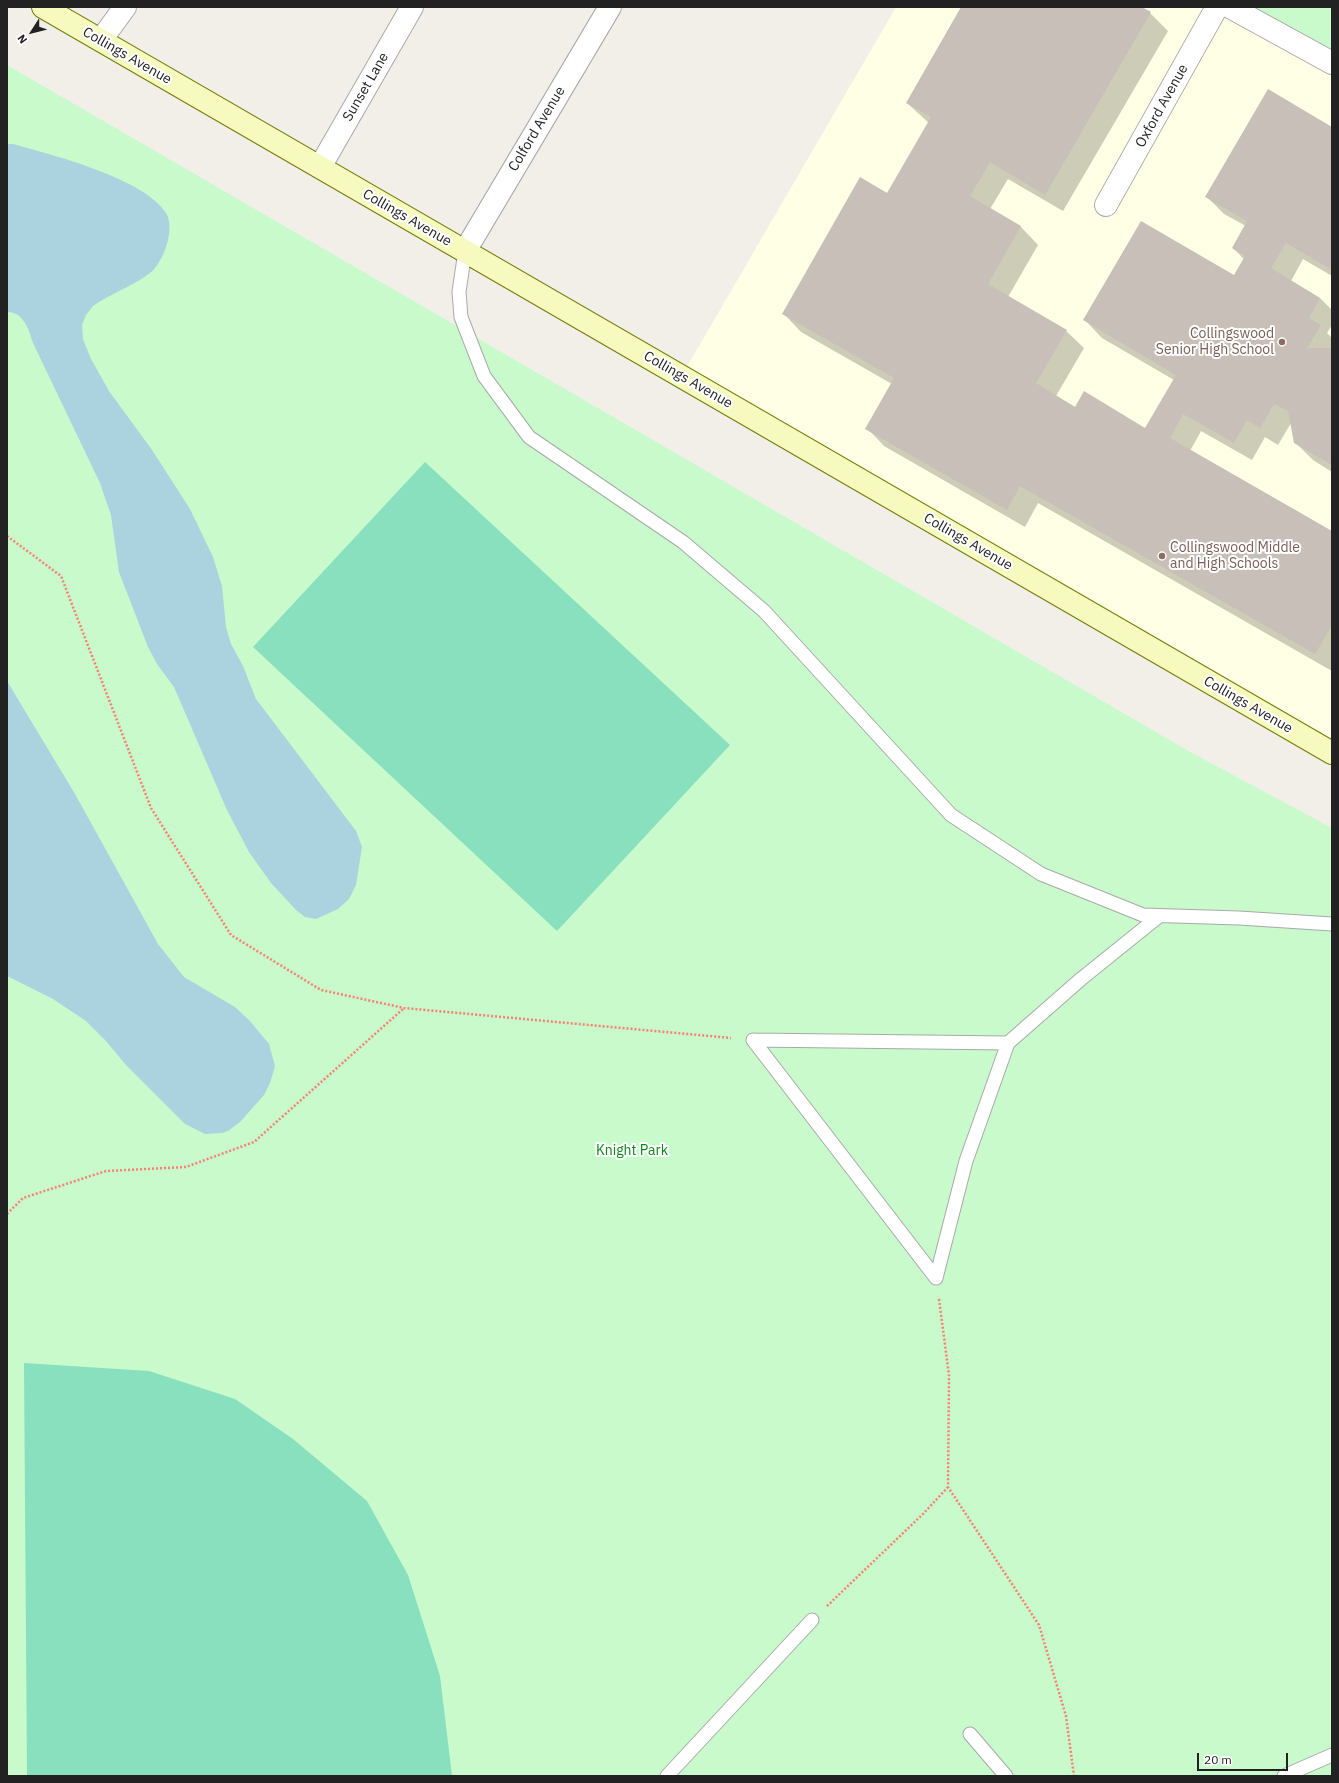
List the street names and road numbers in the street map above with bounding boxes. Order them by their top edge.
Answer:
street label: Collings Avenue [80,24,174,88]
street label: Sunset Lane [340,50,392,124]
street label: Oxford Avenue [1132,61,1192,151]
street label: Colford Avenue [505,84,569,174]
street label: Collings Avenue [360,186,454,250]
street label: Collings Avenue [641,348,735,412]
street label: Collings Avenue [921,510,1015,574]
street label: Collings Avenue [1201,673,1295,737]

